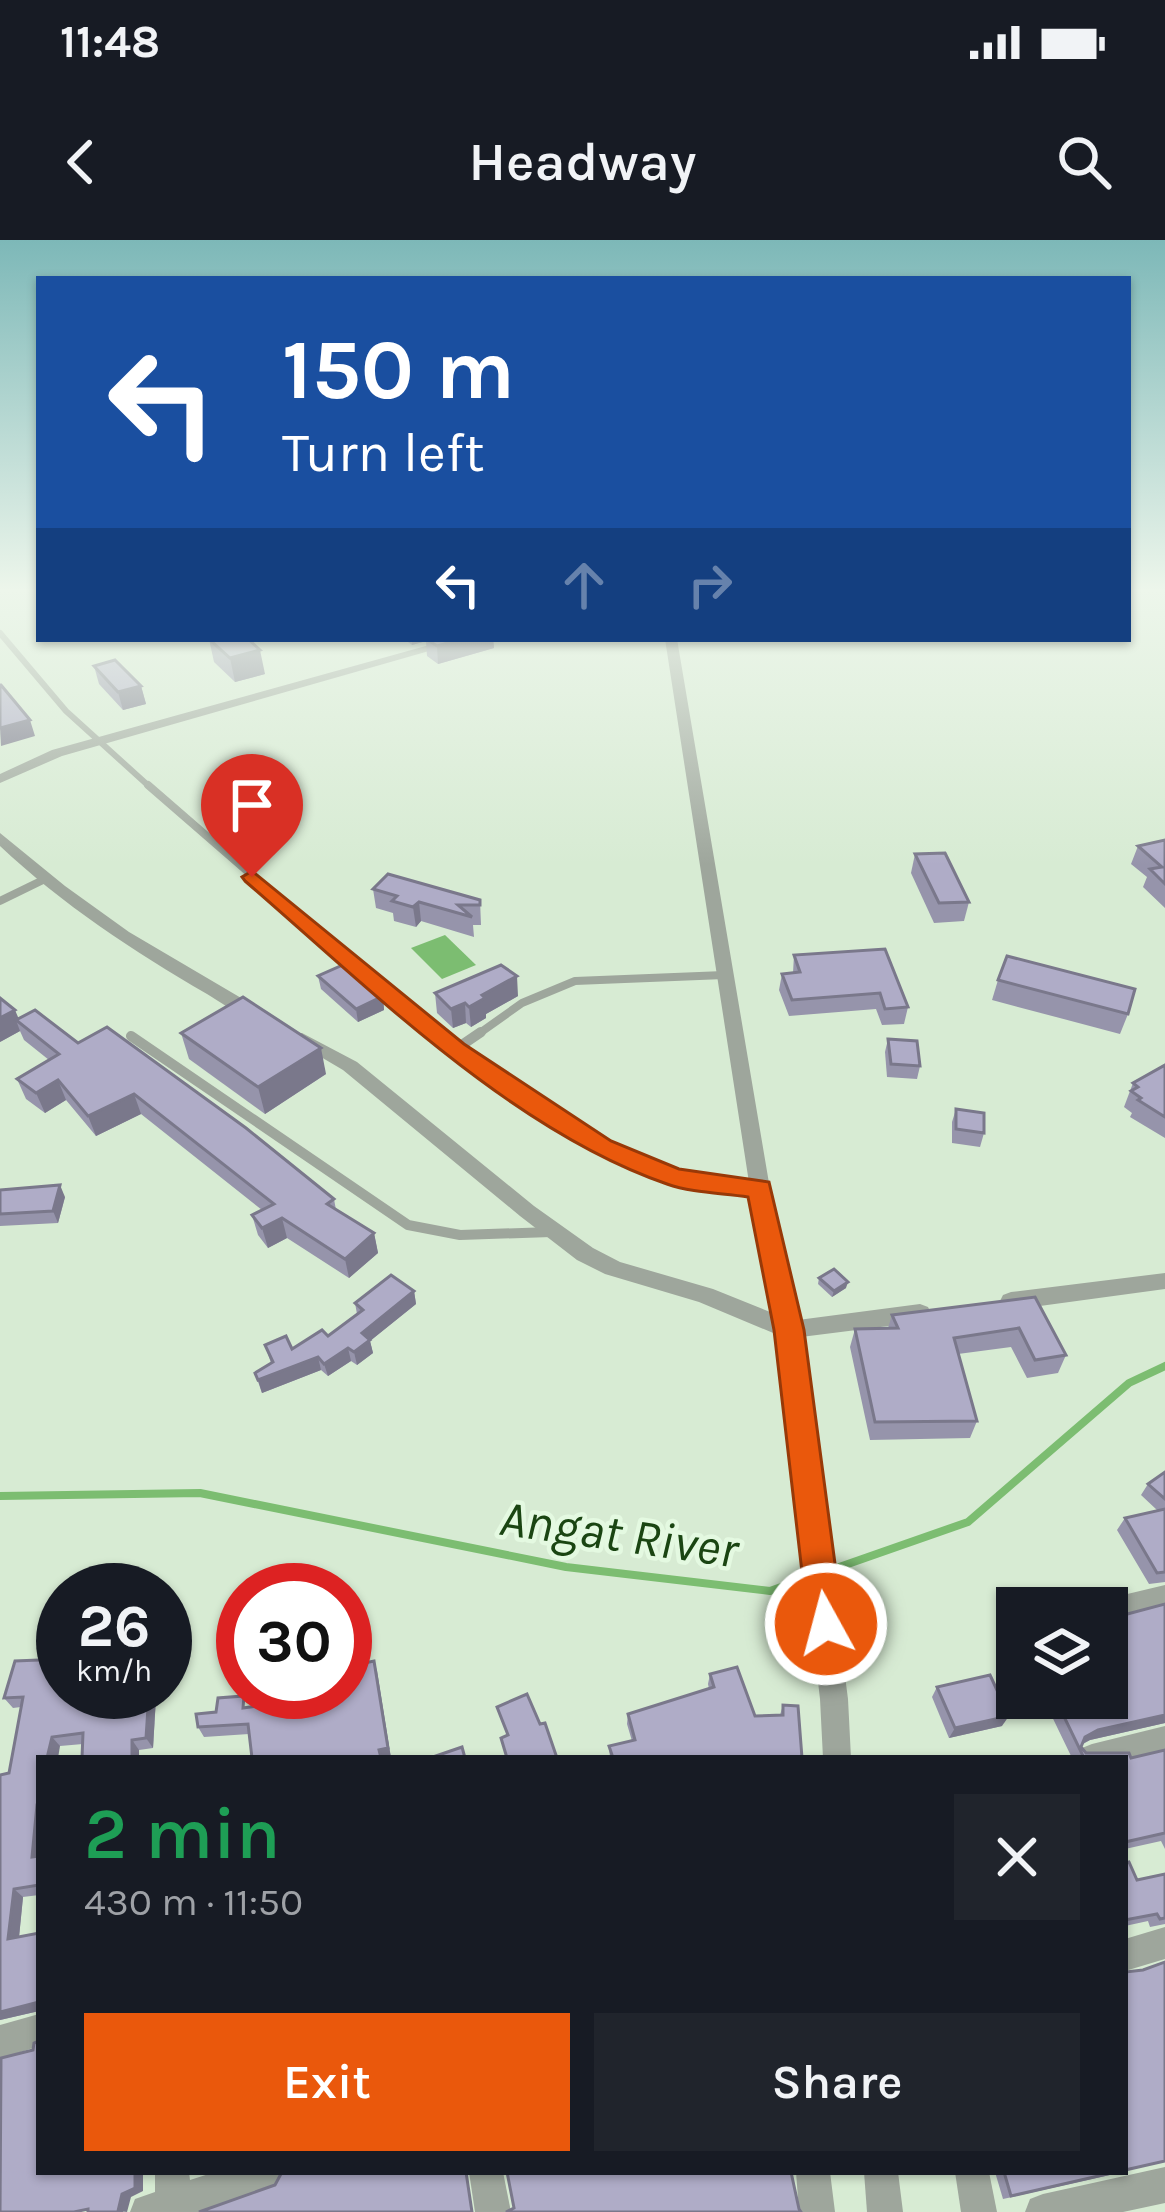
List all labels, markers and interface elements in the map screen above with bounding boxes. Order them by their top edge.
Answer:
text: 11:48 [60,16,160,68]
icon: back [48,129,114,195]
icon: search [1051,129,1117,195]
text: Headway [469,130,696,194]
text: 150 m [282,321,515,419]
icon: left [84,324,240,480]
text: Turn left [282,421,485,485]
icon: left [425,552,491,618]
icon: ahead [551,552,617,618]
icon: right [677,552,743,618]
pin [201,754,303,877]
icon: arrive [219,772,285,838]
water label: Angat River [496,1488,743,1581]
position arrow [763,1561,889,1687]
speed limit sign: 30 [216,1563,372,1719]
map controls [996,1587,1128,1719]
button: layers [996,1587,1128,1719]
text: 26 [78,1591,150,1661]
text: km/h [76,1653,152,1689]
text: 2 min [84,1792,281,1876]
button: close [954,1794,1080,1920]
text: 430 m · 11:50 [84,1879,303,1925]
button: Exit [84,2013,570,2151]
button: Share [594,2013,1080,2151]

